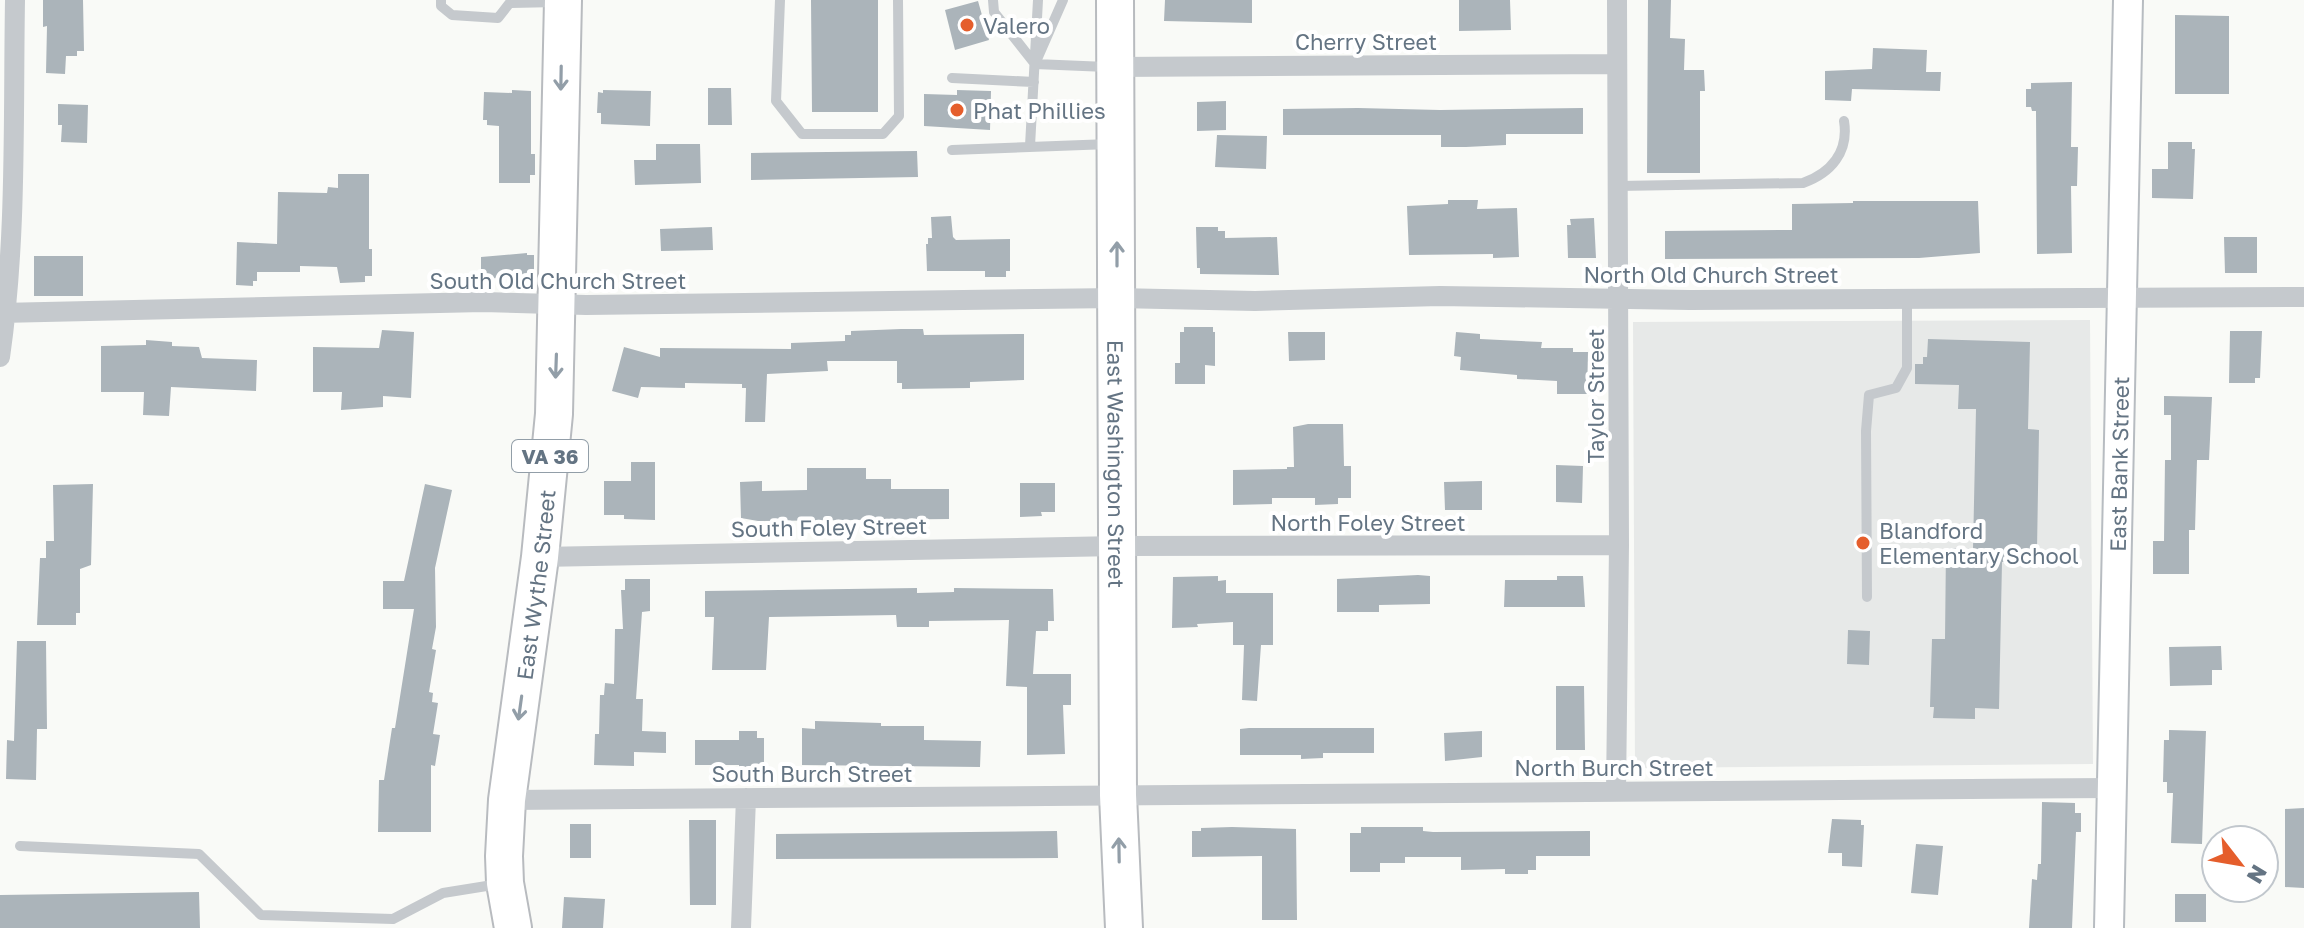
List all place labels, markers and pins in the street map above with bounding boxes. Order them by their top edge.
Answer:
place label: Valero [983,12,1050,39]
marker: Valero [958,16,976,34]
place label: Phat Phillies [973,97,1106,124]
marker: Phat Phillies [948,101,966,119]
place label: Blandford Elementary School [1879,517,2079,569]
marker: Blandford Elementary School [1854,534,1872,552]

